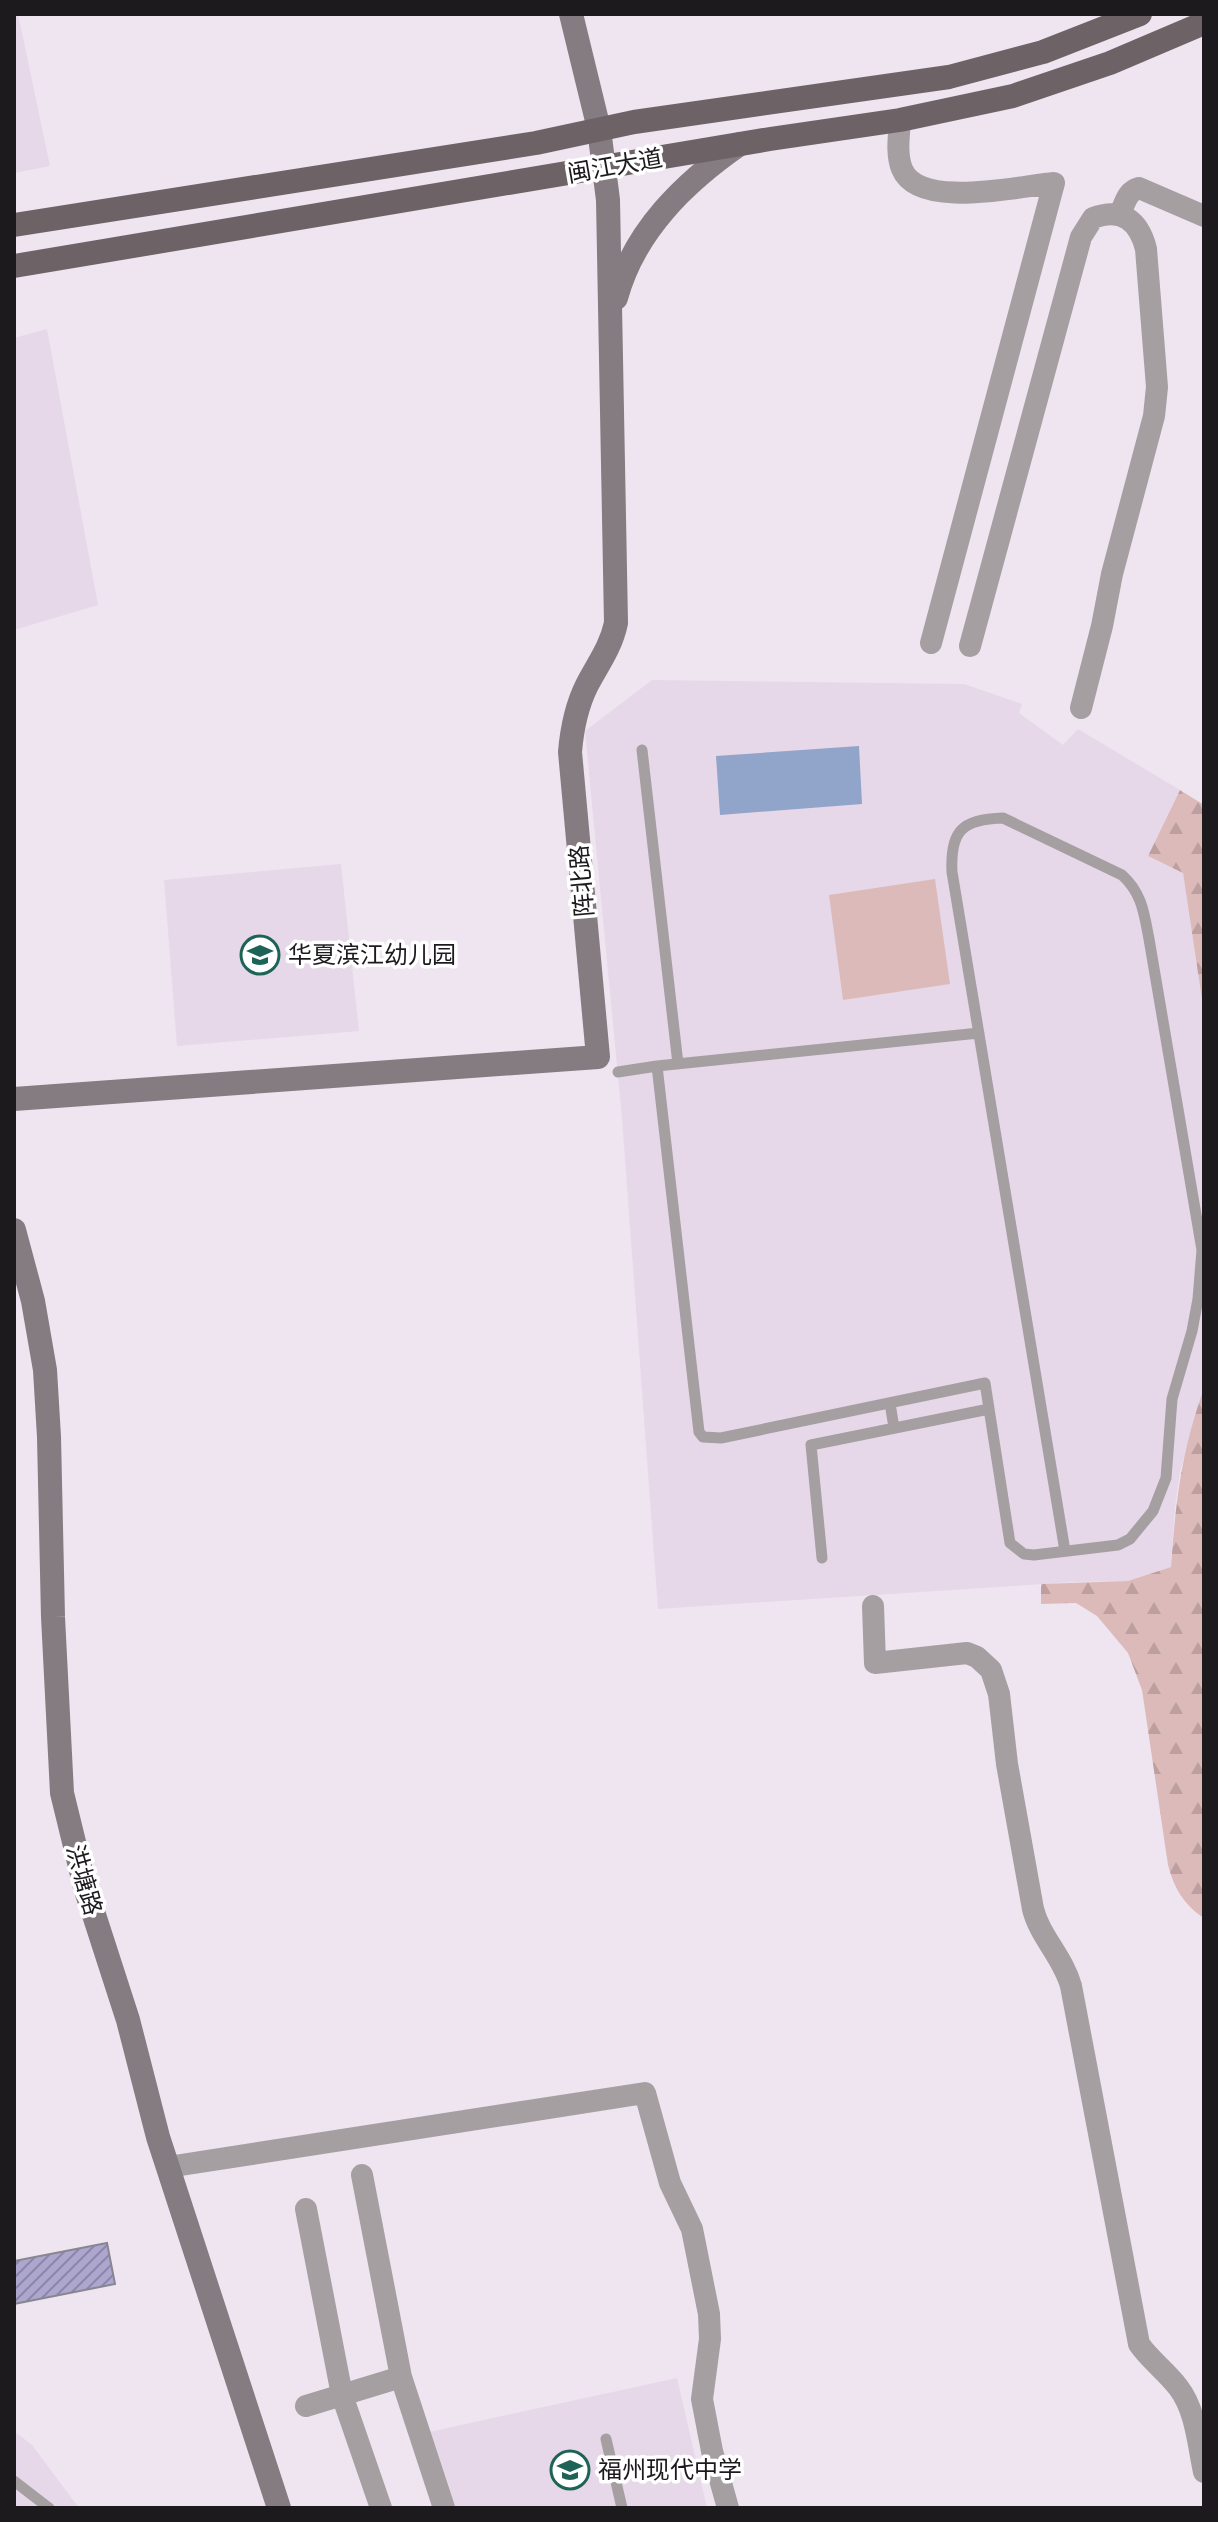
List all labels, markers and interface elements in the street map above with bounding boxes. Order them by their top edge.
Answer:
street label: 闽江大道 [565,144,665,188]
street label: 阵北路 [565,844,599,918]
school or university icon: 华夏滨江幼儿园 [239,934,281,976]
place label: 华夏滨江幼儿园 [288,941,456,969]
street label: 洪塘路 [61,1842,107,1918]
school or university icon: 福州现代中学 [549,2449,591,2491]
place label: 福州现代中学 [598,2456,742,2484]

